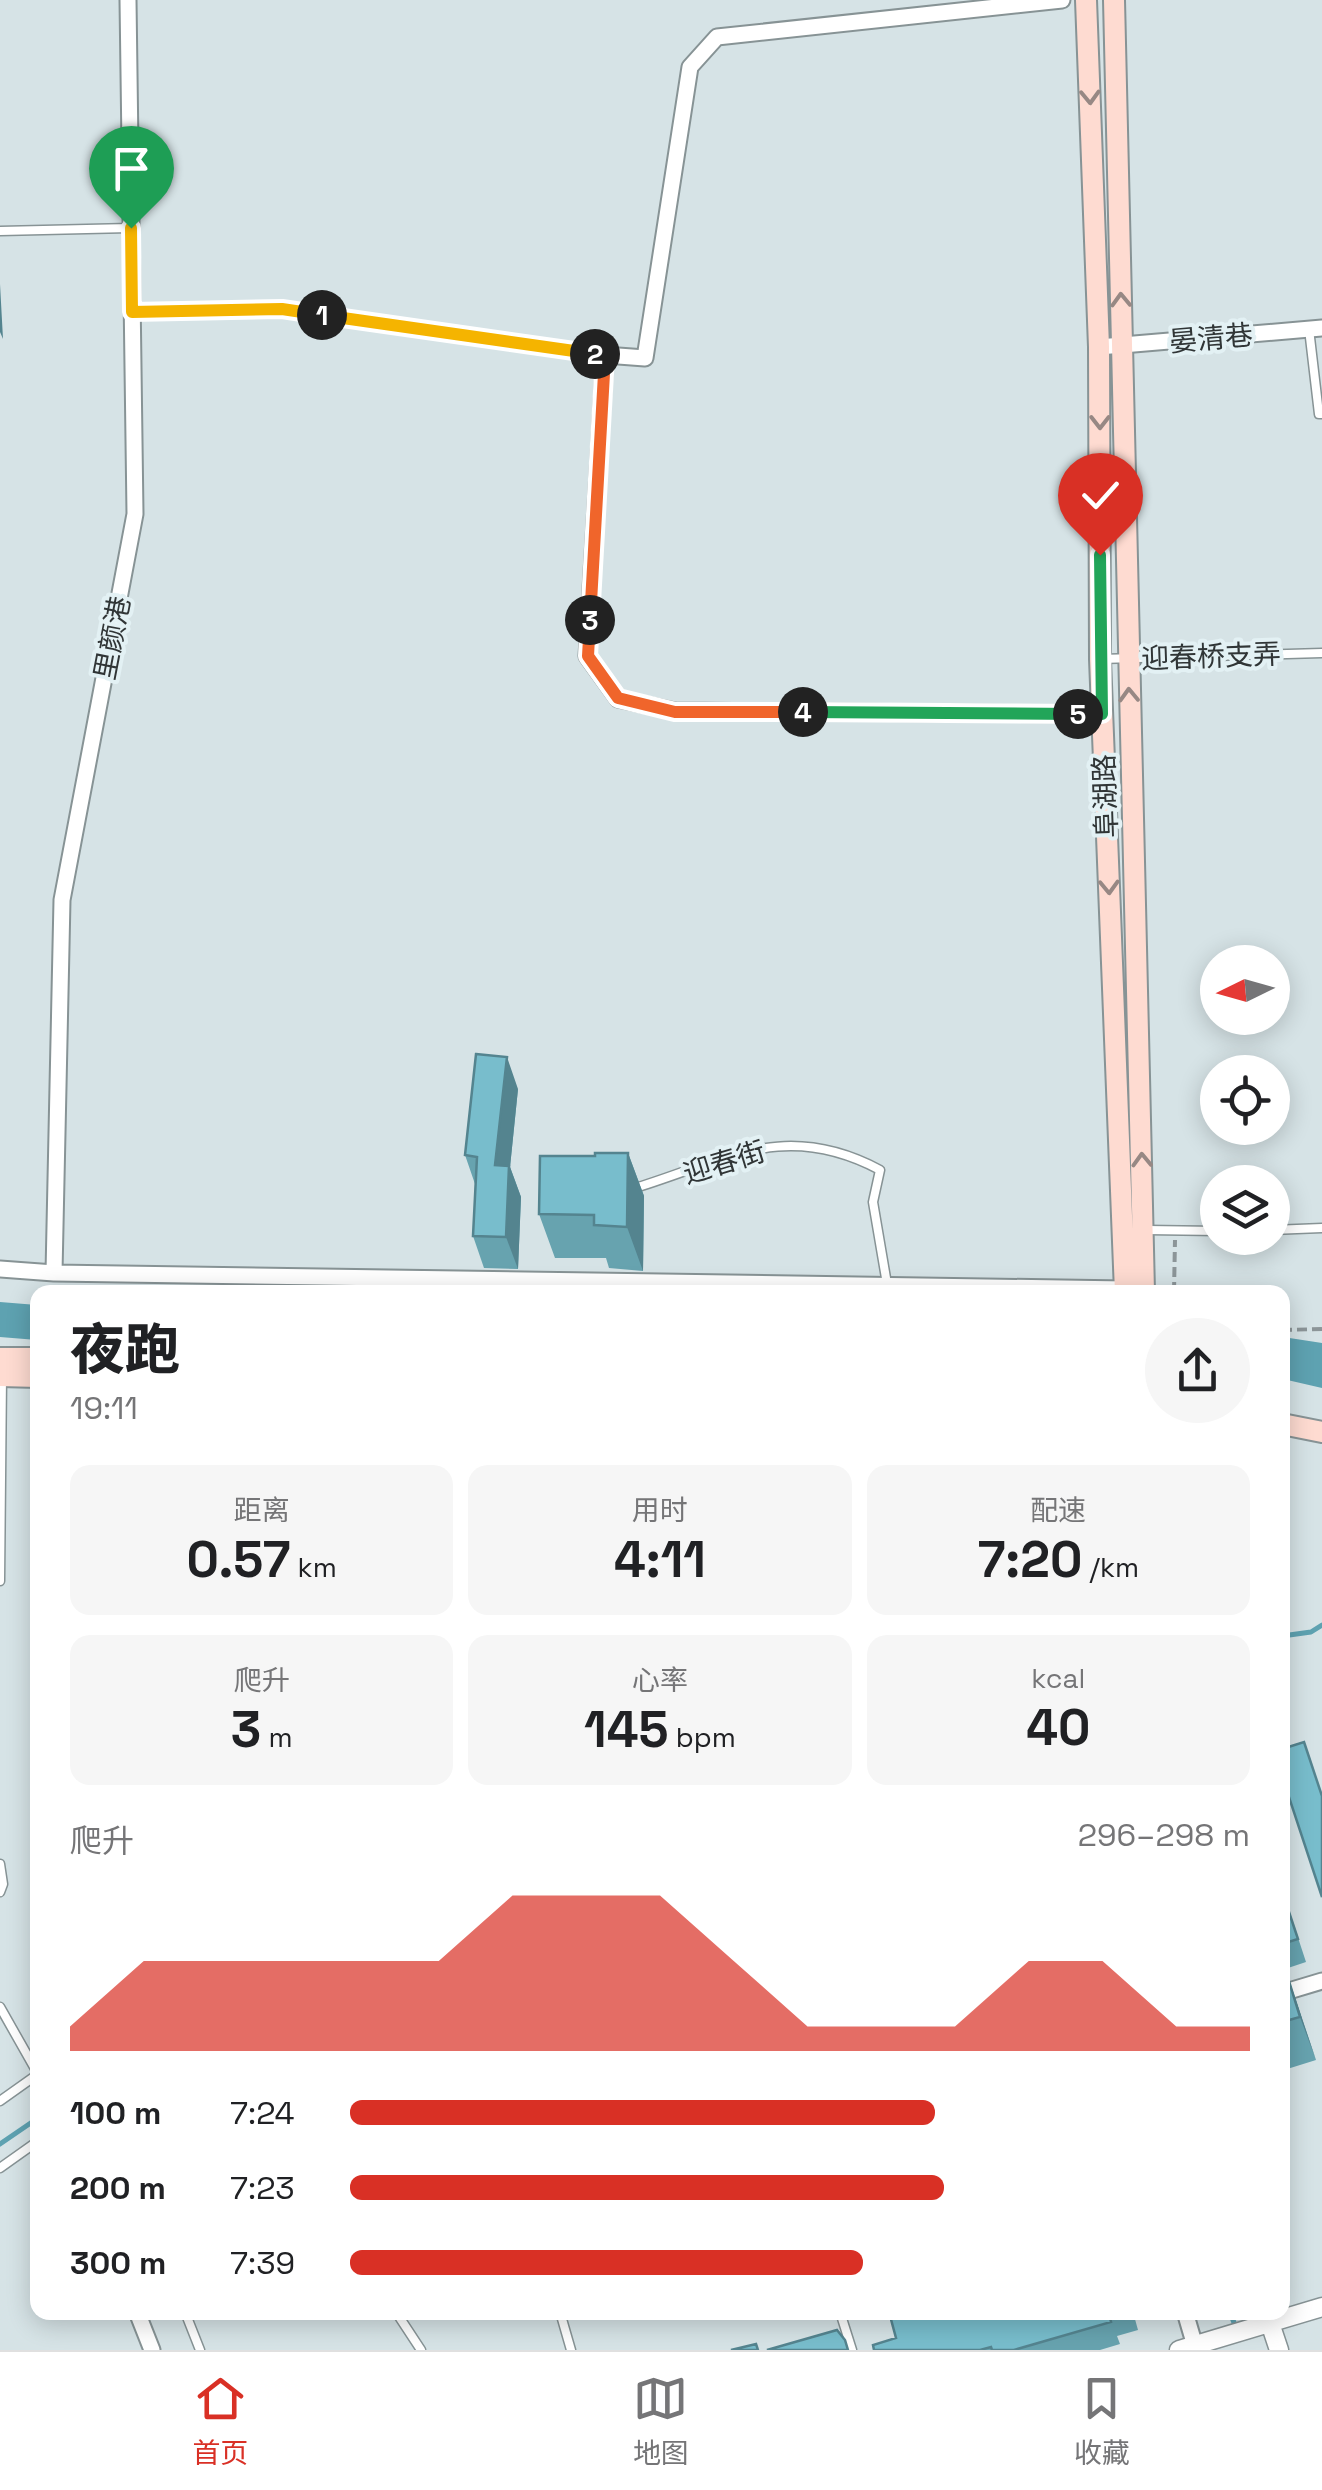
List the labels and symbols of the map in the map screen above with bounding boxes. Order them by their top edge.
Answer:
one-way arrow [1079,90,1100,106]
pin [89,126,174,229]
pin: 1 [297,290,347,340]
one-way arrow [1111,292,1132,308]
street label: 晏清巷 [1168,316,1254,360]
pin: 2 [570,329,620,379]
one-way arrow [1089,416,1111,431]
pin [1058,453,1143,556]
street label: 里颜港 [86,593,138,683]
pin: 3 [565,595,615,645]
street label: 迎春桥支弄 [1140,636,1282,676]
pin: 4 [778,687,828,737]
one-way arrow [1118,687,1139,703]
pin: 5 [1053,689,1103,739]
street label: 阜湖路 [1086,753,1124,839]
one-way arrow [1098,880,1119,896]
north arrow [1200,945,1290,1035]
street label: 迎春街 [679,1133,769,1191]
one-way arrow [1131,1152,1152,1168]

